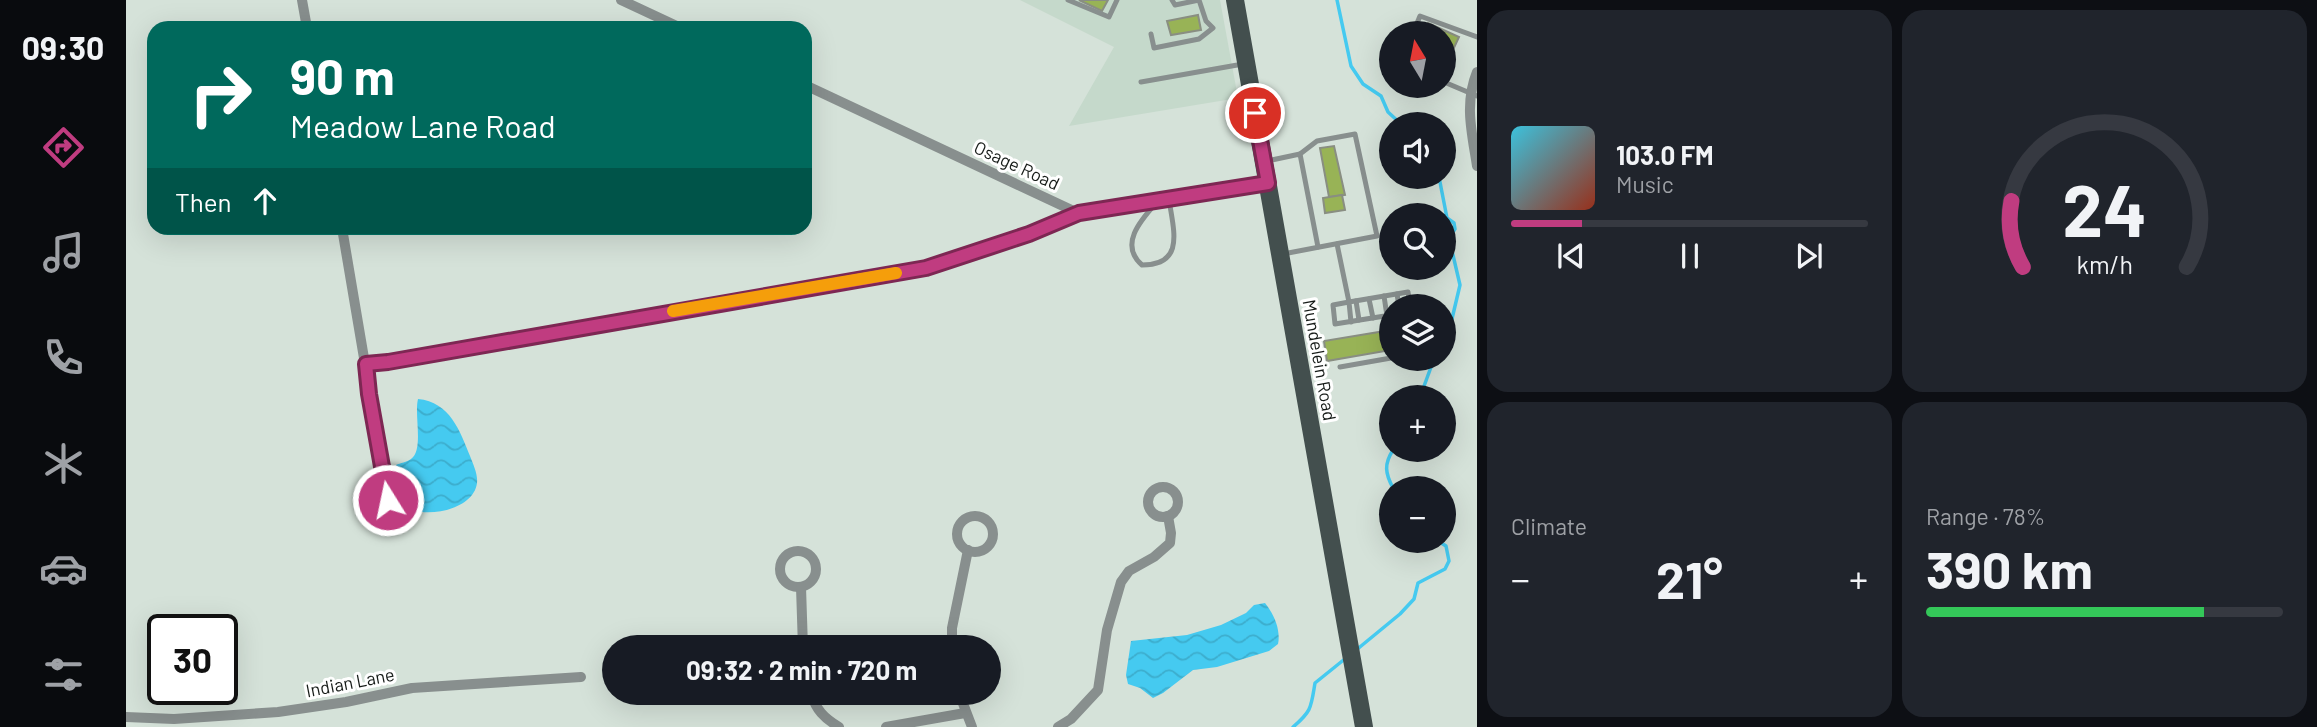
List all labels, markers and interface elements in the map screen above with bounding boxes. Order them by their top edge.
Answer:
north arrow [1379,21,1456,98]
map controls [1379,21,1456,553]
text: 09:30 [22,28,104,66]
text: 90 m [290,46,395,105]
icon: right [175,49,266,140]
pin [1225,83,1285,143]
icon: arrive [1236,94,1274,132]
text: Meadow Lane Road [290,106,556,144]
button: sound [1379,112,1456,189]
icon: directions [39,123,88,172]
street label: Osage Road [971,136,1063,194]
text: 103.0 FM [1616,139,1714,170]
text: 24 [2062,164,2147,252]
text: Music [1616,170,1674,198]
icon: ahead [246,182,284,220]
text: Then [175,186,232,217]
button: search [1379,203,1456,280]
icon: music [39,228,88,277]
icon: previous [1552,237,1590,275]
icon: pause [1671,237,1709,275]
icon: next [1790,237,1828,275]
text: km/h [2076,249,2133,279]
button: layers [1379,294,1456,371]
street label: Mundelein Road [1298,298,1342,422]
icon: phone [39,333,88,382]
button: + [1379,385,1456,462]
icon: climate [39,439,88,488]
position arrow [351,463,425,537]
button: − [1379,476,1456,553]
text: Range · 78% [1926,502,2045,530]
text: Climate [1511,512,1587,540]
text: 390 km [1926,537,2093,599]
icon: car [39,544,88,593]
text: 21° [1656,547,1723,609]
text: − [1511,555,1530,601]
text: + [1849,555,1868,601]
speed limit sign: 30 [147,614,238,705]
icon: filters [39,650,88,699]
text: 09:32 · 2 min · 720 m [686,654,917,685]
street label: Indian Lane [304,663,396,701]

